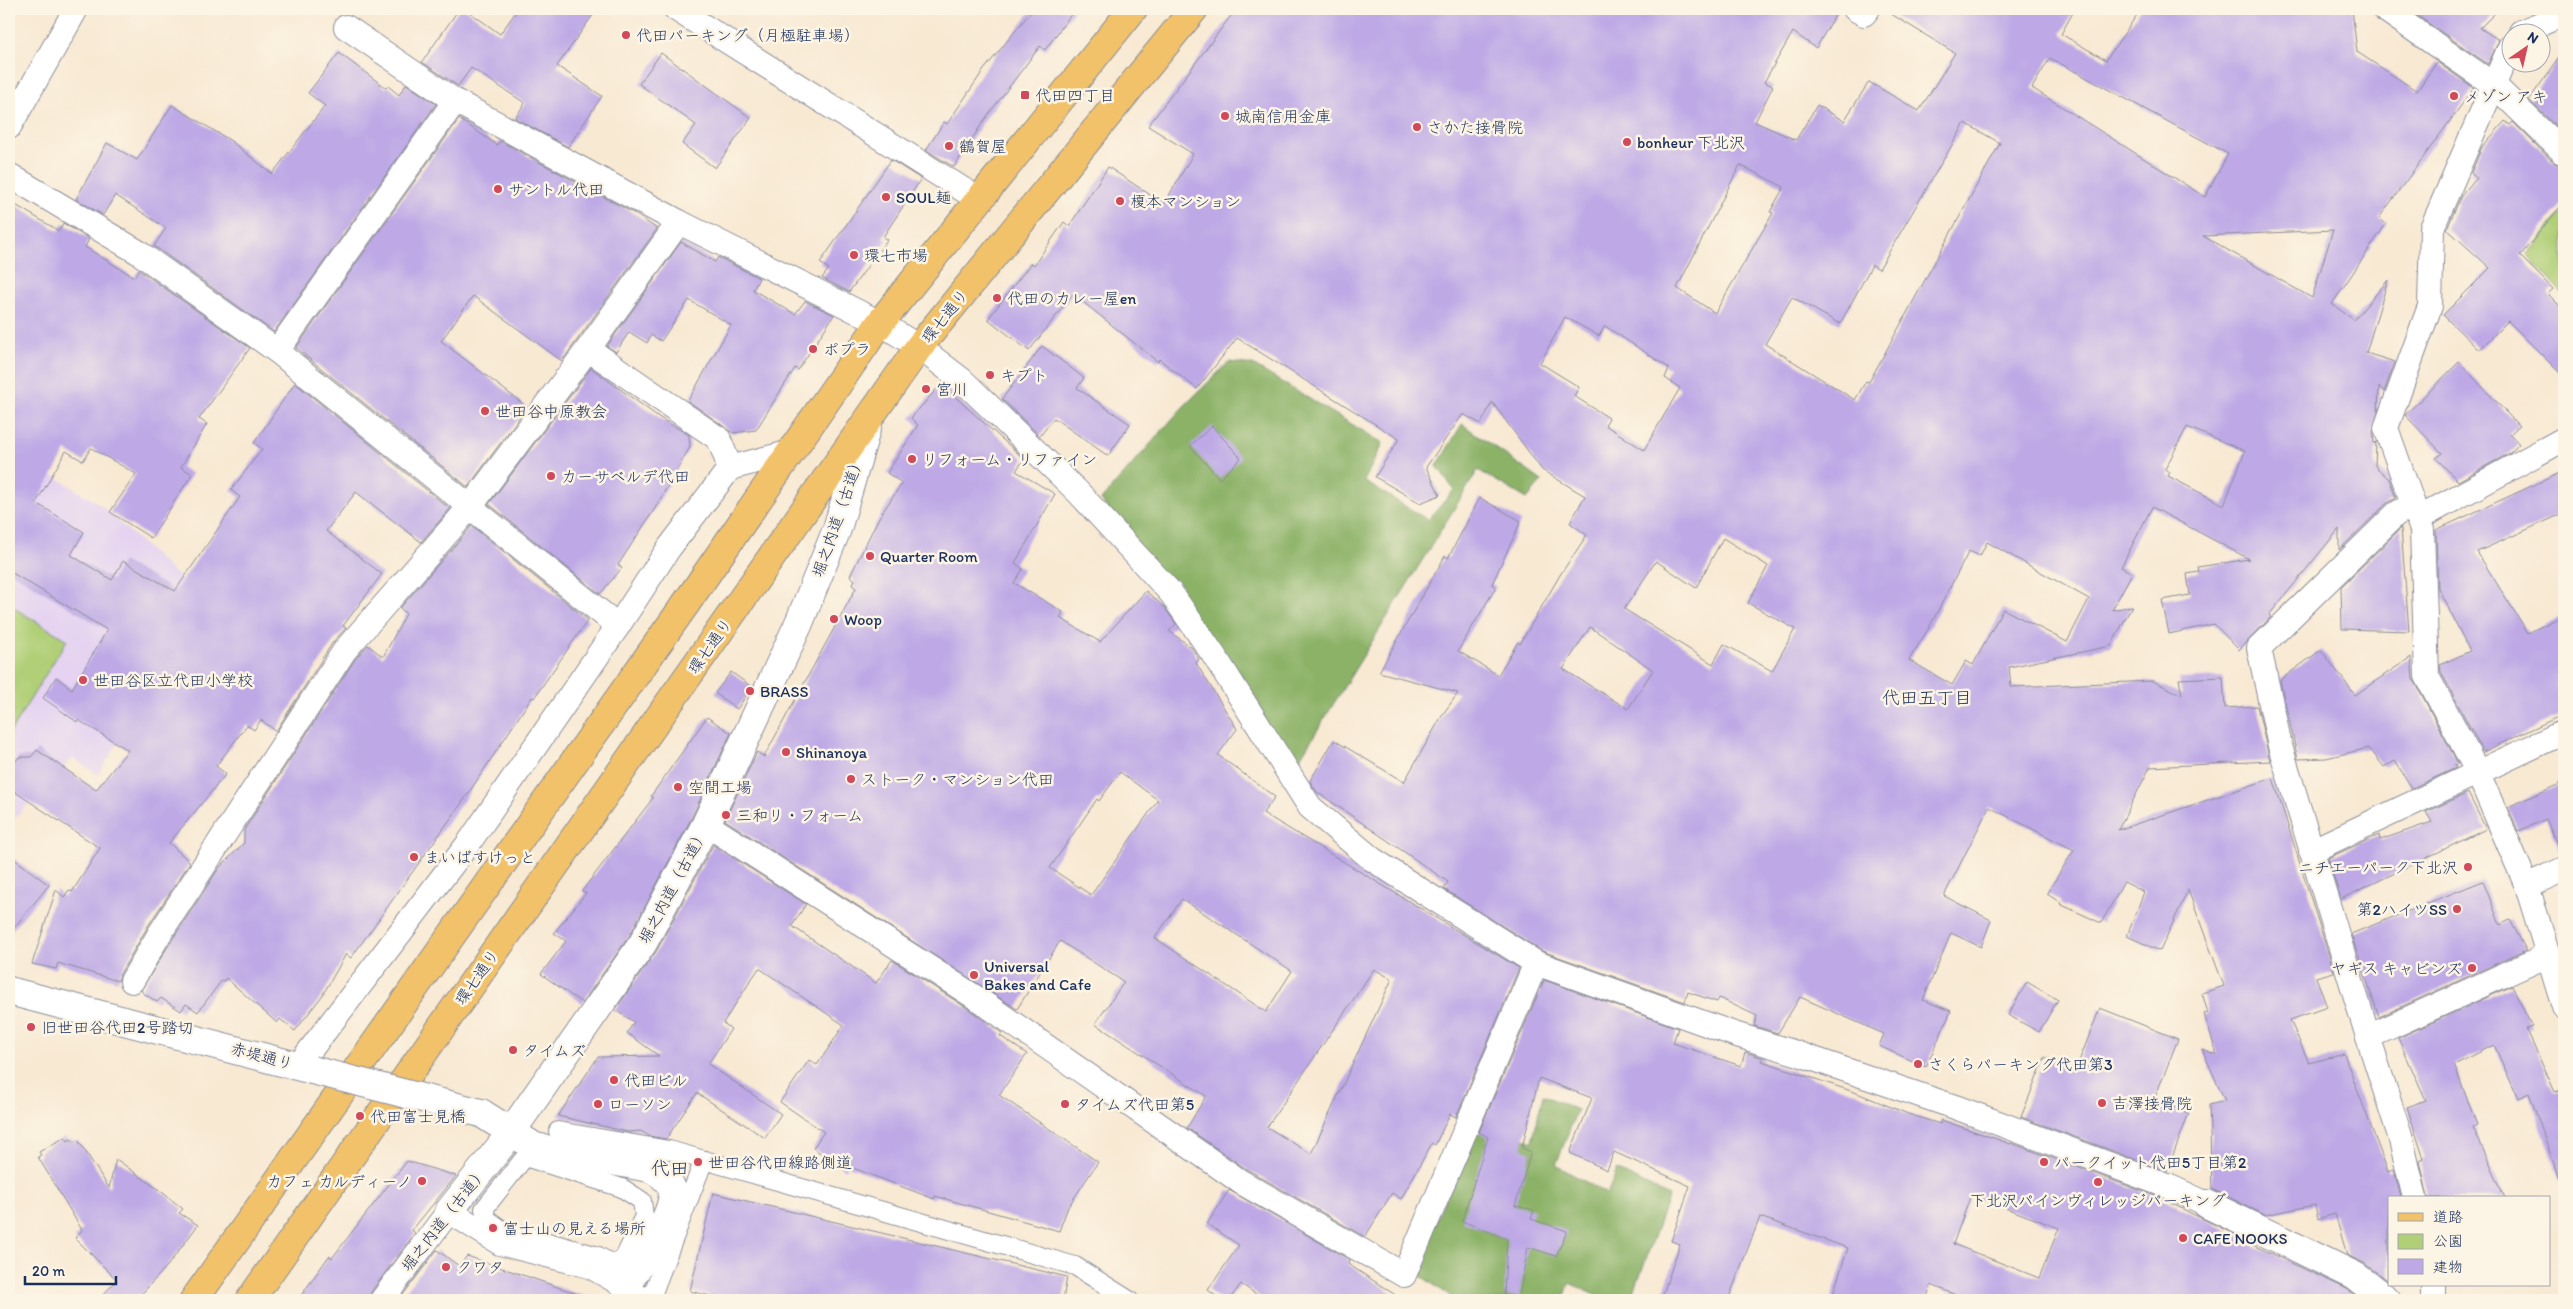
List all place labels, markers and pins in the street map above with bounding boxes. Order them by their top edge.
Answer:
place label: 代田パーキング（月極駐車場） [636,26,860,45]
marker: 代田パーキング（月極駐車場） [620,29,632,41]
place label: 代田四丁目 [1035,86,1115,105]
place label: メゾン アキ [2464,87,2548,106]
marker: 代田四丁目 [1019,89,1031,101]
marker: メゾン アキ [2448,90,2460,102]
place label: 城南信用金庫 [1235,107,1331,126]
marker: 城南信用金庫 [1219,110,1231,122]
place label: さかた接骨院 [1427,118,1523,137]
marker: さかた接骨院 [1411,121,1423,133]
place label: bonheur 下北沢 [1637,133,1745,152]
marker: bonheur 下北沢 [1621,136,1633,148]
place label: 鶴賀屋 [959,137,1007,156]
marker: 鶴賀屋 [943,140,955,152]
place label: サントル代田 [508,180,604,199]
marker: サントル代田 [492,183,504,195]
place label: SOUL麺 [896,188,951,207]
marker: SOUL麺 [880,191,892,203]
place label: 榎本マンション [1130,192,1241,211]
marker: 榎本マンション [1114,195,1126,207]
place label: 環七市場 [864,246,928,265]
marker: 環七市場 [848,249,860,261]
place label: 代田のカレー屋en [1007,289,1136,308]
marker: 代田のカレー屋en [991,292,1003,304]
place label: ポプラ [823,340,871,359]
marker: ポプラ [807,343,819,355]
place label: キプト [1000,366,1048,385]
marker: キプト [984,369,996,381]
place label: 宮川 [936,380,968,399]
marker: 宮川 [920,383,932,395]
place label: 世田谷中原教会 [495,402,607,421]
marker: 世田谷中原教会 [479,405,491,417]
place label: リフォーム・リファイン [922,450,1097,469]
marker: リフォーム・リファイン [906,453,918,465]
place label: カーサベルデ代田 [561,467,690,486]
marker: カーサベルデ代田 [545,470,557,482]
place label: Quarter Room [880,547,978,566]
marker: Quarter Room [864,550,876,562]
place label: Woop [844,610,882,629]
marker: Woop [828,613,840,625]
place label: 世田谷区立代田小学校 [93,671,253,690]
marker: 世田谷区立代田小学校 [77,674,89,686]
place label: BRASS [760,682,808,701]
marker: BRASS [744,685,756,697]
place label: Shinanoya [796,743,868,762]
marker: Shinanoya [780,746,792,758]
place label: ストーク・マンション代田 [861,770,1054,789]
marker: ストーク・マンション代田 [845,773,857,785]
place label: 空間工場 [688,778,752,797]
marker: 空間工場 [672,781,684,793]
place label: 三和リ・フォーム [736,806,863,825]
marker: 三和リ・フォーム [720,809,732,821]
place label: まいばすけっと [424,848,536,867]
marker: まいばすけっと [408,851,420,863]
place label: ニチエーパーク下北沢 [2298,858,2458,877]
marker: ニチエーパーク下北沢 [2462,861,2474,873]
place label: 第2ハイツSS [2357,900,2447,919]
marker: 第2ハイツSS [2451,903,2463,915]
place label: Universal Bakes and Cafe [984,957,1091,994]
place label: ヤギス キャビンズ [2330,959,2462,978]
marker: ヤギス キャビンズ [2466,962,2478,974]
marker: Universal Bakes and Cafe [968,969,980,981]
place label: 旧世田谷代田2号踏切 [41,1018,193,1037]
marker: 旧世田谷代田2号踏切 [25,1021,37,1033]
place label: タイムズ [523,1041,586,1060]
marker: タイムズ [507,1044,519,1056]
place label: さくらパーキング代田第3 [1928,1055,2113,1074]
marker: さくらパーキング代田第3 [1912,1058,1924,1070]
place label: 代田ビル [624,1071,688,1090]
marker: 代田ビル [608,1074,620,1086]
place label: 吉澤接骨院 [2112,1094,2192,1113]
place label: ローソン [608,1095,672,1114]
place label: タイムズ代田第5 [1075,1095,1194,1114]
marker: 吉澤接骨院 [2096,1097,2108,1109]
marker: ローソン [592,1098,604,1110]
marker: タイムズ代田第5 [1059,1098,1071,1110]
place label: 代田富士見橋 [370,1107,466,1126]
marker: 代田富士見橋 [354,1110,366,1122]
place label: 世田谷代田線路側道 [708,1153,852,1172]
place label: パークイット代田5丁目第2 [2054,1153,2247,1172]
marker: 世田谷代田線路側道 [692,1156,704,1168]
marker: パークイット代田5丁目第2 [2038,1156,2050,1168]
place label: カフェ カルディーノ [266,1172,412,1191]
marker: カフェ カルディーノ [416,1175,428,1187]
marker: 下北沢パインヴィレッジパーキング [2092,1176,2104,1188]
place label: 下北沢パインヴィレッジパーキング [1970,1191,2226,1210]
place label: 富士山の見える場所 [503,1219,646,1238]
marker: 富士山の見える場所 [487,1222,499,1234]
place label: CAFE NOOKS [2193,1229,2288,1248]
marker: CAFE NOOKS [2177,1232,2189,1244]
place label: クワタ [456,1258,504,1277]
marker: クワタ [440,1261,452,1273]

